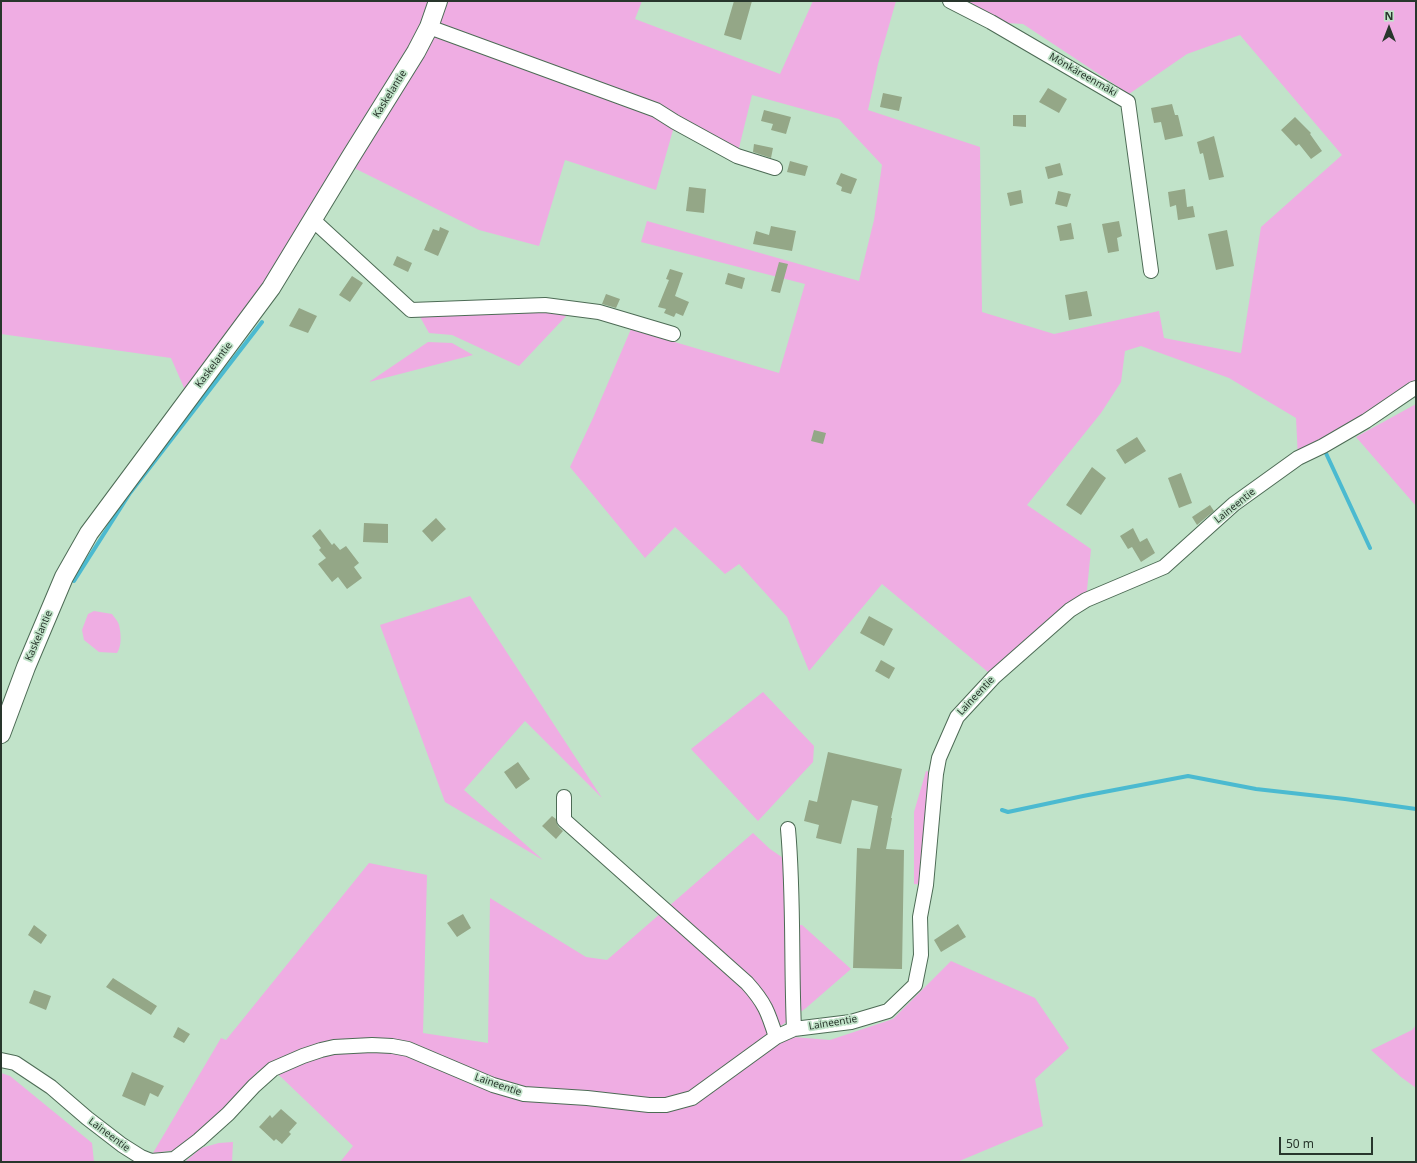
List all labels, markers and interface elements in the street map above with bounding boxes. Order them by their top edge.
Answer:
north arrow [1369,8,1409,48]
text: N [1385,8,1393,23]
street label: Mönkäreenmäki [1047,51,1119,99]
street label: Kaskelantie [371,68,409,120]
street label: Kaskelantie [193,340,235,390]
street label: Laineentie [1212,486,1258,526]
street label: Kaskelantie [23,609,55,663]
street label: Laineentie [955,674,997,718]
street label: Laineentie [808,1013,858,1033]
street label: Laineentie [473,1071,523,1099]
street label: Laineentie [86,1115,132,1155]
scale bar [1281,1129,1375,1155]
text: 50 m [1286,1135,1314,1152]

